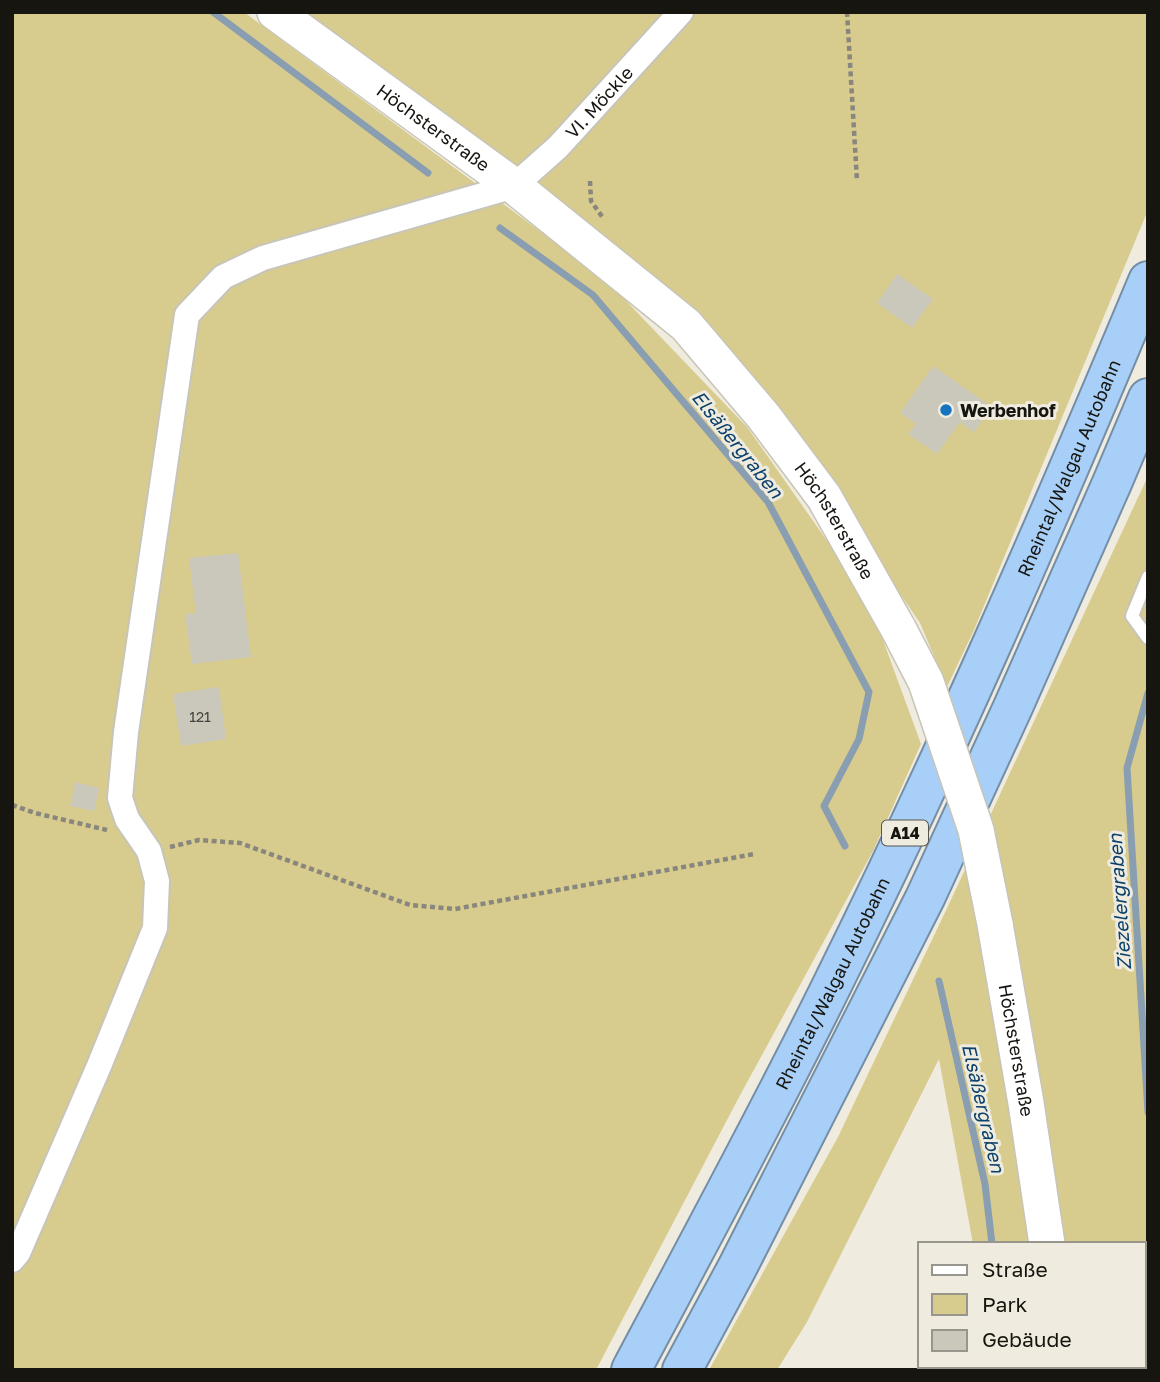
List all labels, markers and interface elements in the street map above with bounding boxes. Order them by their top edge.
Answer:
street label: VI. Möckle [560,61,637,143]
street label: Höchsterstraße [373,79,494,176]
street label: Rheintal/Walgau Autobahn [1012,356,1125,580]
water label: Elsäßergraben [688,386,789,503]
place label: Werbenhof [960,399,1056,421]
marker: Werbenhof [938,402,954,418]
street label: Höchsterstraße [790,457,879,583]
house number: 121 [189,708,211,725]
road number: A14 [882,820,928,846]
water label: Ziezelergraben [1103,832,1135,971]
street label: Rheintal/Walgau Autobahn [770,873,894,1093]
street label: Höchsterstraße [995,982,1039,1118]
water label: Elsäßergraben [958,1041,1010,1176]
legend [918,1242,1146,1368]
text: Straße [982,1256,1048,1282]
text: Park [982,1291,1028,1317]
text: Gebäude [982,1326,1072,1352]

